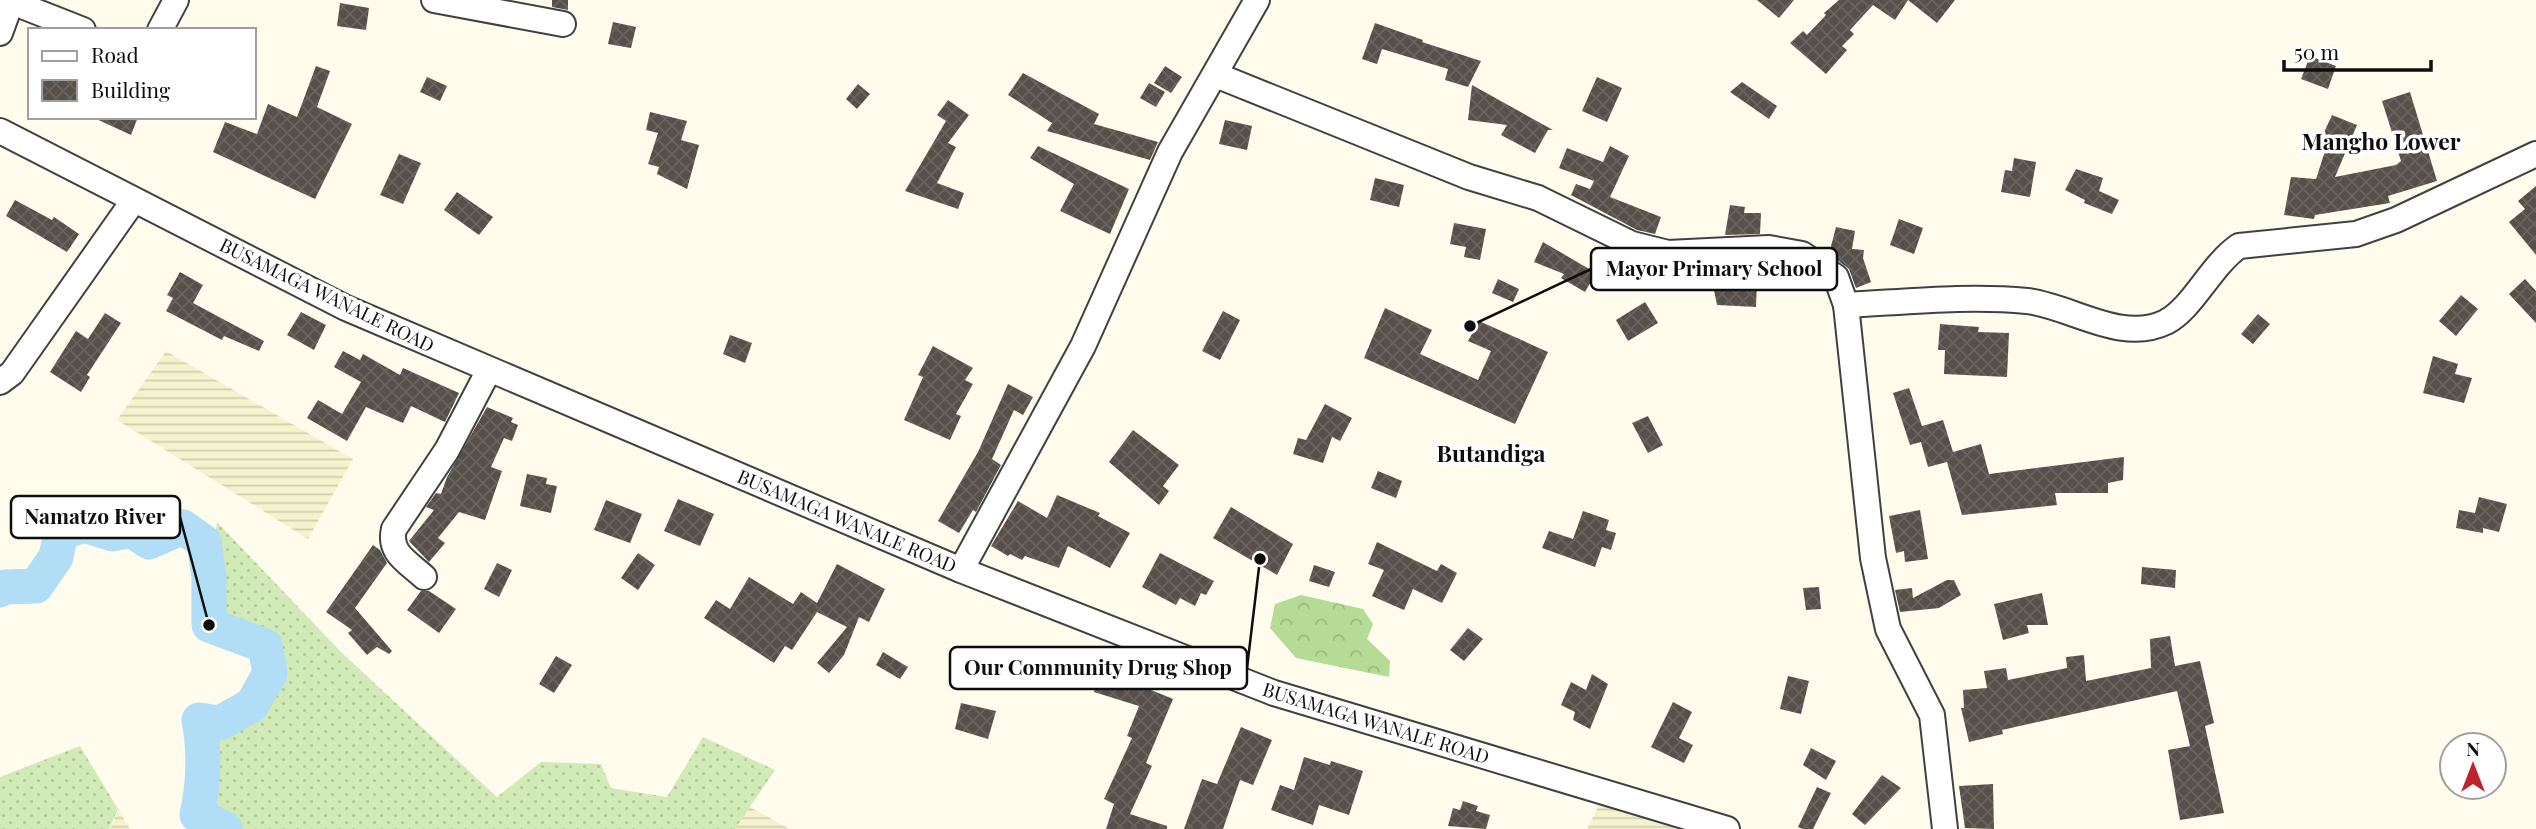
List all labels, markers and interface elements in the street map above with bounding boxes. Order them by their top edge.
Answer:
legend [28,28,256,119]
scale bar [2284,28,2431,72]
text: 50 m [2294,37,2340,65]
text: Road [91,40,139,68]
text: Building [91,75,170,103]
district label: Mangho Lower [2302,125,2461,156]
street label: BUSAMAGA WANALE ROAD [216,231,439,357]
callout: Mayor Primary School [1591,248,1837,290]
text: Mayor Primary School [1605,253,1823,281]
district label: Butandiga [1437,437,1546,468]
street label: BUSAMAGA WANALE ROAD [734,462,961,578]
callout: Namatzo River [11,496,180,538]
text: Namatzo River [24,501,166,529]
callout: Our Community Drug Shop [950,647,1247,689]
text: Our Community Drug Shop [964,652,1232,680]
street label: BUSAMAGA WANALE ROAD [1260,675,1493,769]
north arrow [2438,731,2508,801]
text: N [2466,735,2480,761]

